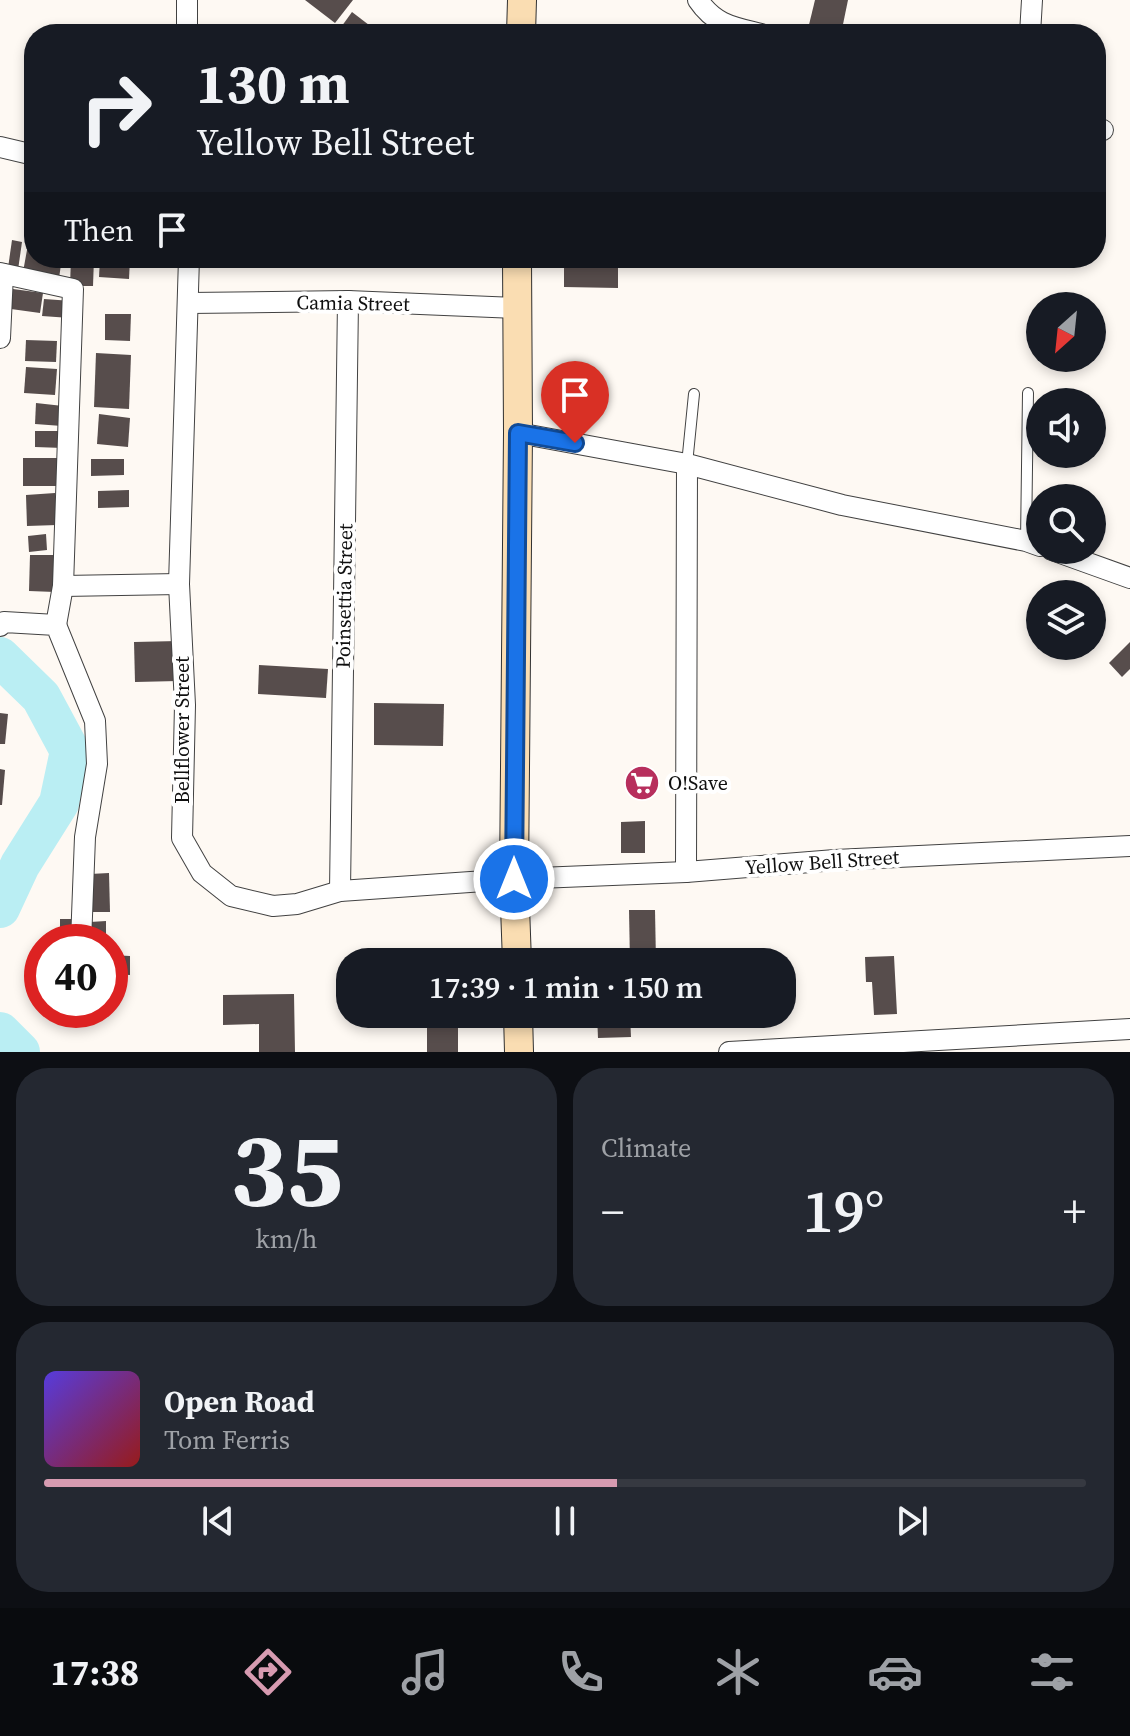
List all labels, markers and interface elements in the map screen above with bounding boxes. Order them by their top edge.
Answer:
text: 130 m [196,45,350,122]
icon: right [64,56,168,160]
text: Yellow Bell Street [196,118,474,167]
icon: arrive [150,208,194,252]
text: Then [64,210,134,251]
street label: Camia Street [296,288,410,318]
north arrow [1026,292,1106,372]
map controls [1026,292,1106,660]
pin [541,361,609,443]
icon: arrive [553,373,597,417]
button: sound [1026,388,1106,468]
button: search [1026,484,1106,564]
street label: Poinsettia Street [329,523,359,669]
button: layers [1026,580,1106,660]
street label: Bellflower Street [168,656,196,804]
supermarket icon: O!Save [623,764,661,802]
place label: O!Save [668,769,728,797]
position arrow [472,837,556,921]
street label: Yellow Bell Street [744,843,901,881]
speed limit sign: 40 [24,924,128,1028]
text: 17:39 · 1 min · 150 m [429,967,703,1008]
text: 35 [230,1097,343,1240]
text: Climate [601,1130,691,1166]
text: 19° [802,1170,885,1252]
text: − [601,1181,624,1242]
text: + [1063,1181,1086,1242]
text: km/h [256,1221,317,1257]
text: Open Road [164,1381,315,1422]
text: Tom Ferris [164,1422,290,1458]
icon: previous [196,1499,240,1543]
icon: pause [543,1499,587,1543]
icon: next [890,1499,934,1543]
icon: directions [240,1644,296,1700]
icon: music [397,1644,453,1700]
icon: phone [553,1644,609,1700]
icon: climate [710,1644,766,1700]
icon: car [867,1644,923,1700]
icon: filters [1024,1644,1080,1700]
text: 17:38 [50,1648,139,1697]

